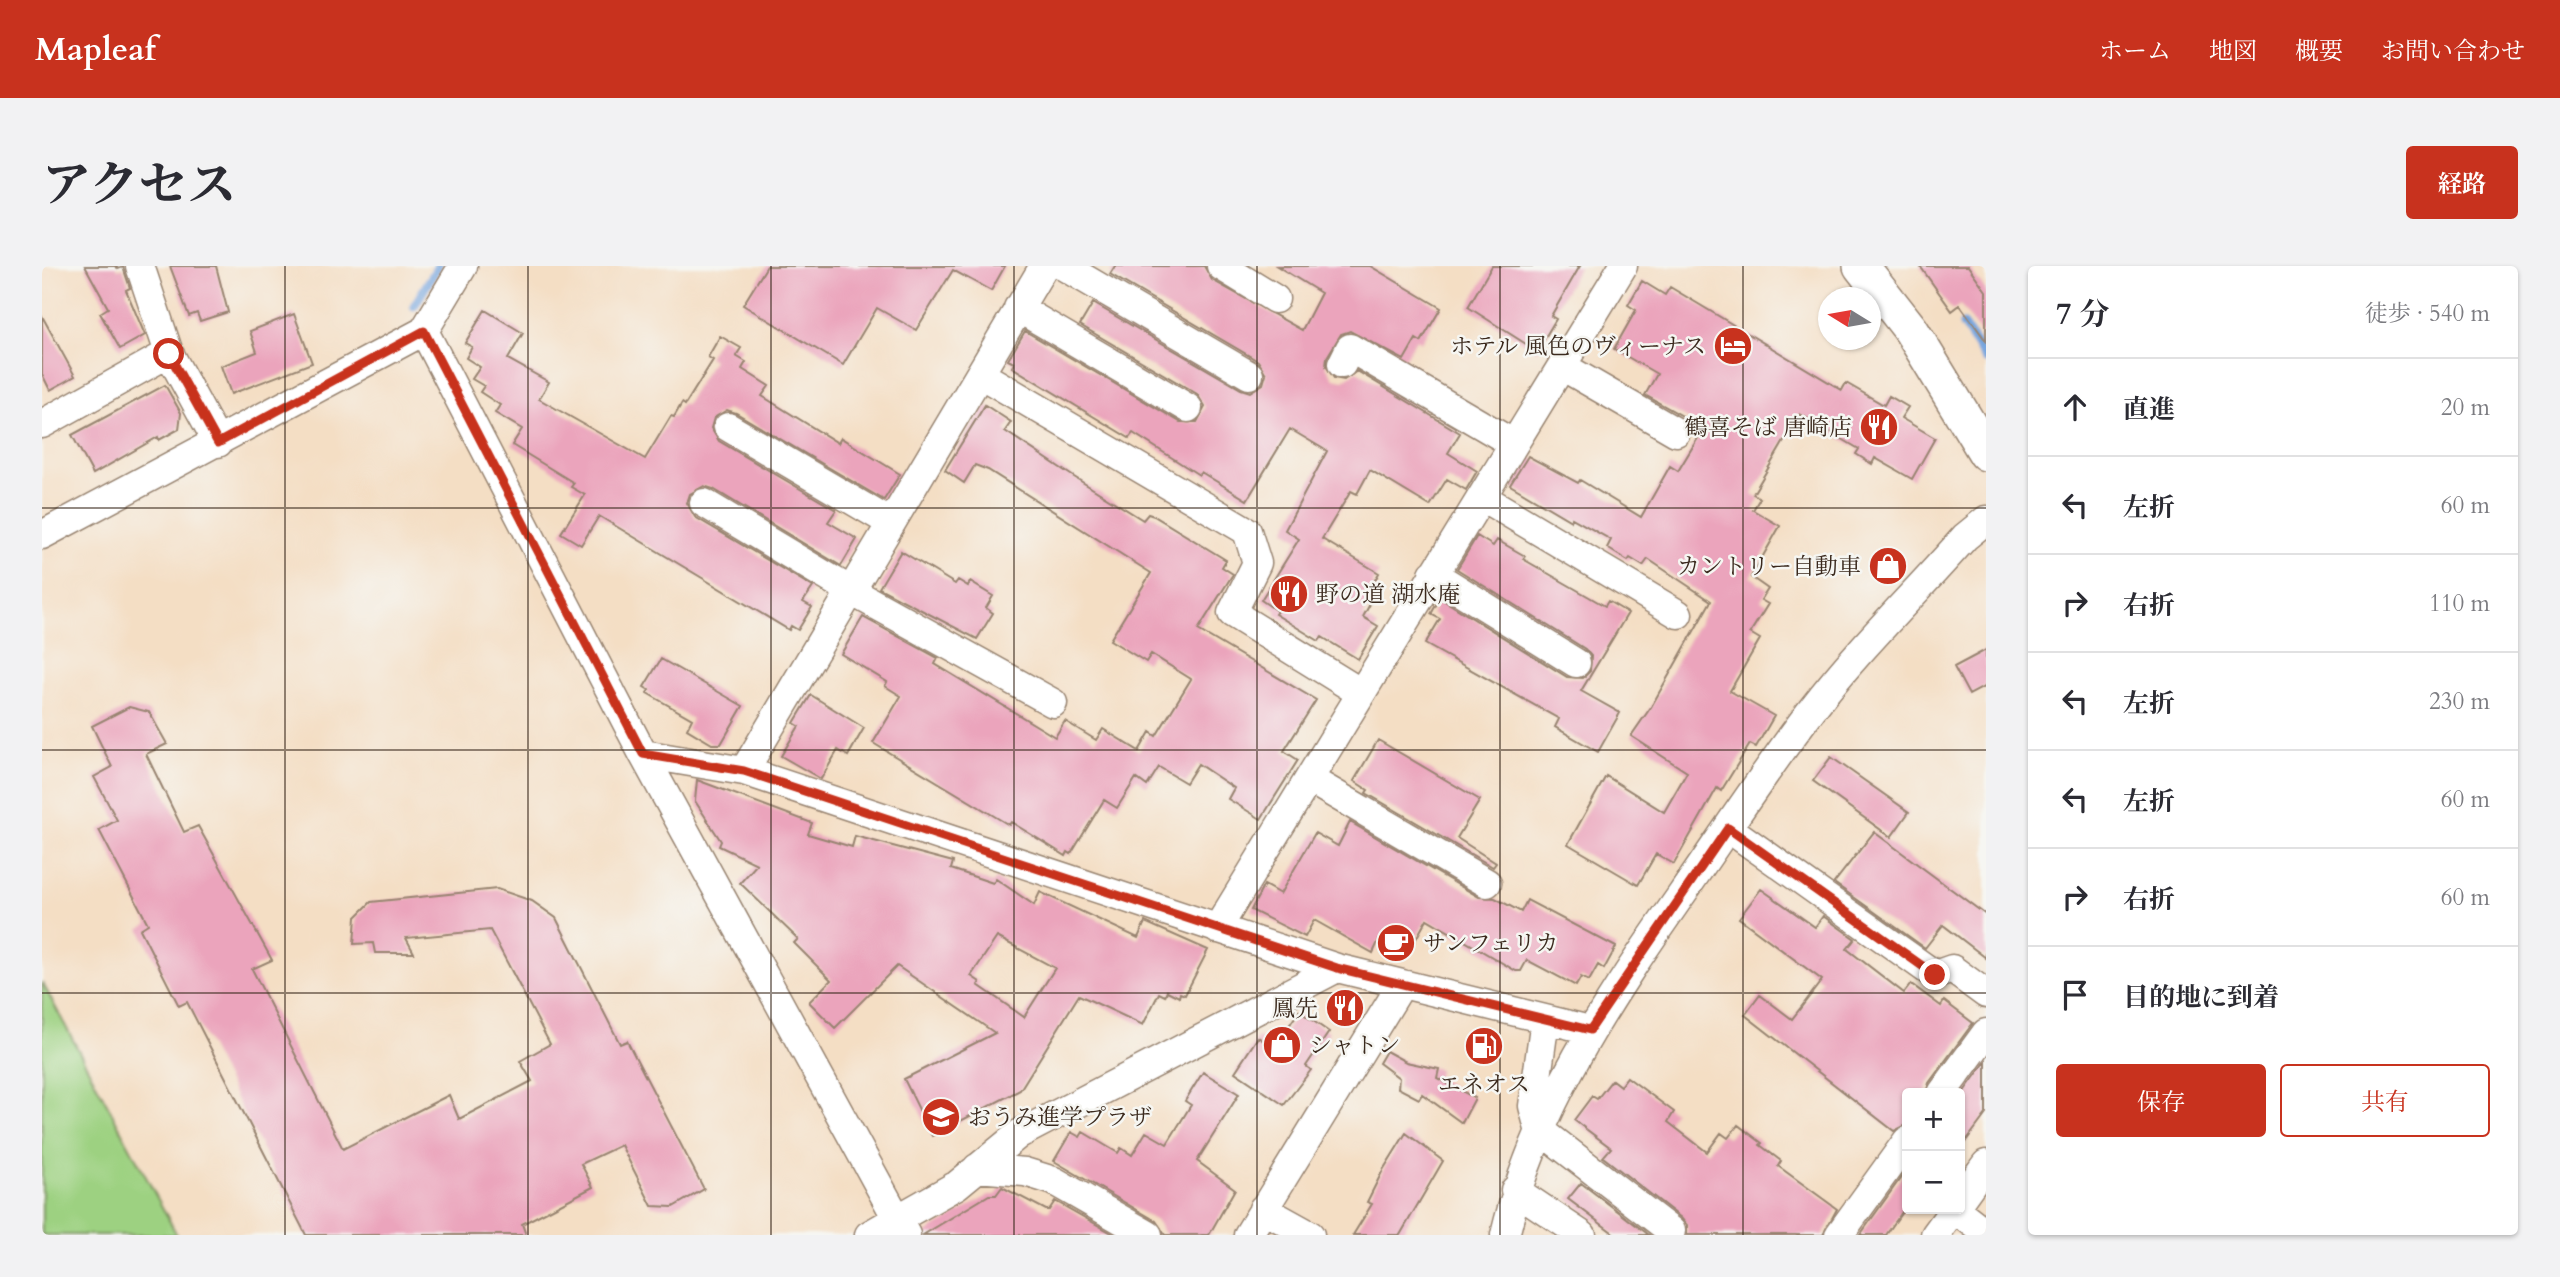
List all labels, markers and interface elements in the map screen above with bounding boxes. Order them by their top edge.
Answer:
text: Mapleaf [35,27,156,72]
text: ホーム [2099,35,2171,68]
text: 地図 [2209,35,2257,68]
text: 概要 [2295,35,2343,68]
text: お問い合わせ [2381,35,2525,68]
button: 経路 [2406,146,2518,219]
text: アクセス [42,152,237,219]
north arrow [1818,287,1881,350]
text: 7 分 [2056,294,2109,335]
text: 徒歩 · 540 m [2365,298,2490,329]
hotel icon: ホテル 風色のヴィーナス [1712,325,1754,367]
place label: ホテル 風色のヴィーナス [1450,331,1706,362]
route start [153,338,184,369]
icon: ahead [2056,388,2094,426]
text: 直進 [2123,392,2175,427]
text: 20 m [2441,392,2490,423]
restaurant icon: 鶴喜そば 唐崎店 [1858,406,1900,448]
place label: 鶴喜そば 唐崎店 [1685,412,1852,443]
icon: left [2056,486,2094,524]
text: 左折 [2123,490,2175,525]
text: 60 m [2441,490,2490,521]
shop icon: カントリー自動車 [1867,545,1909,587]
place label: カントリー自動車 [1677,551,1861,582]
restaurant icon: 野の道 湖水庵 [1268,573,1310,615]
place label: 野の道 湖水庵 [1316,579,1460,610]
icon: right [2056,584,2094,622]
text: 右折 [2123,588,2175,623]
text: 110 m [2429,588,2490,619]
icon: left [2056,682,2094,720]
text: 左折 [2123,686,2175,721]
text: 230 m [2429,686,2490,717]
icon: left [2056,780,2094,818]
text: 左折 [2123,784,2175,819]
text: 60 m [2441,784,2490,815]
icon: right [2056,878,2094,916]
text: 右折 [2123,882,2175,917]
text: 60 m [2441,882,2490,913]
cafe icon: サンフェリカ [1375,922,1417,964]
place label: サンフェリカ [1423,928,1558,959]
route end [1919,959,1950,990]
icon: arrive [2056,976,2094,1014]
text: 目的地に到着 [2123,980,2279,1015]
restaurant icon: 鳳先 [1324,987,1366,1029]
place label: 鳳先 [1272,993,1318,1024]
shop icon: シャトン [1261,1024,1303,1066]
fuel station icon: エネオス [1463,1025,1505,1067]
place label: シャトン [1309,1030,1401,1061]
button: 保存 [2056,1064,2266,1137]
button: 共有 [2280,1064,2490,1137]
place label: エネオス [1438,1069,1530,1100]
map controls [1902,1088,1965,1214]
button: + [1902,1088,1965,1151]
school or university icon: おうみ進学プラザ [920,1096,962,1138]
place label: おうみ進学プラザ [968,1102,1152,1133]
button: − [1902,1151,1965,1214]

